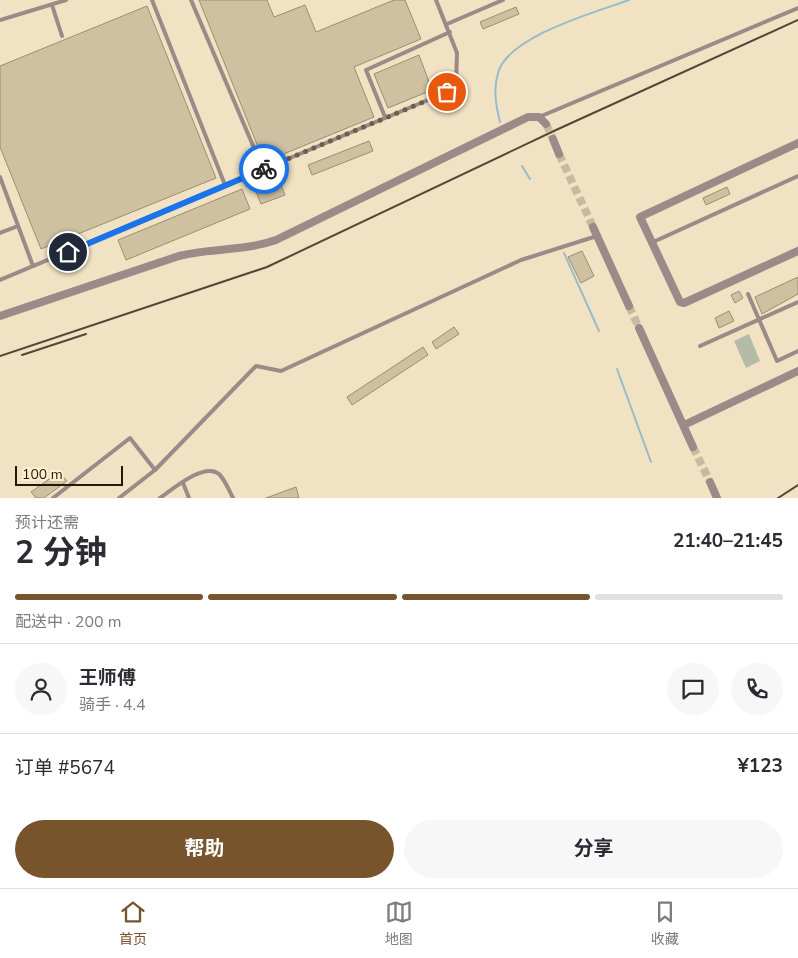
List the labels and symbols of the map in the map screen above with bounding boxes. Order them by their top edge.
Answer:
pin [426,71,468,113]
courier [239,144,289,194]
pin [47,231,89,273]
scale bar [15,463,122,486]

